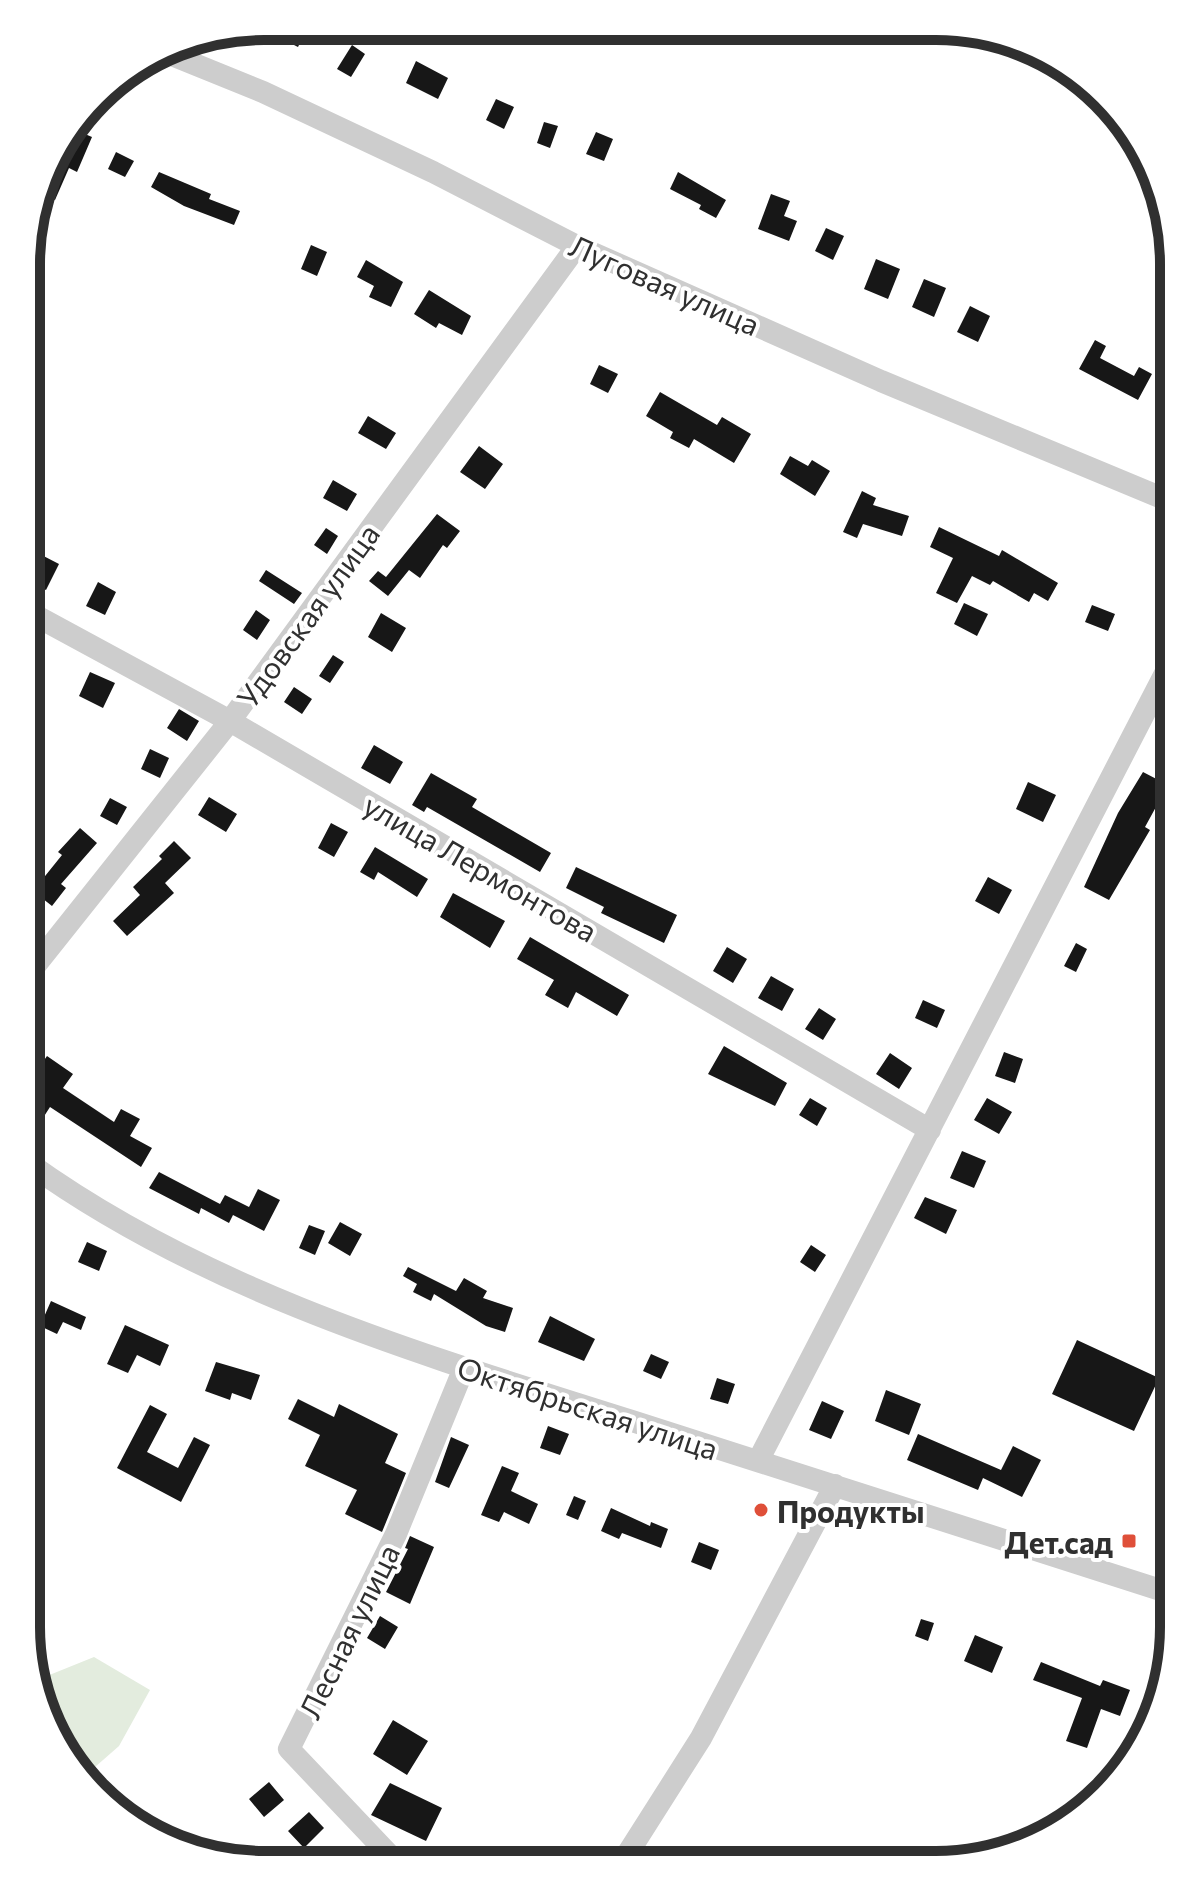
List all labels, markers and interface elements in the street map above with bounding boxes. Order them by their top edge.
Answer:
street label: Луговая улица [564,226,766,342]
street label: Удовская улица [228,516,386,714]
street label: улица Лермонтова [358,785,604,949]
street label: Октябрьская улица [453,1347,723,1467]
place label: Продукты [777,1492,924,1529]
marker: Продукты [752,1501,770,1519]
place label: Дет.сад [1005,1523,1114,1560]
marker: Дет.сад [1120,1532,1138,1550]
street label: Лесная улица [290,1538,406,1724]

